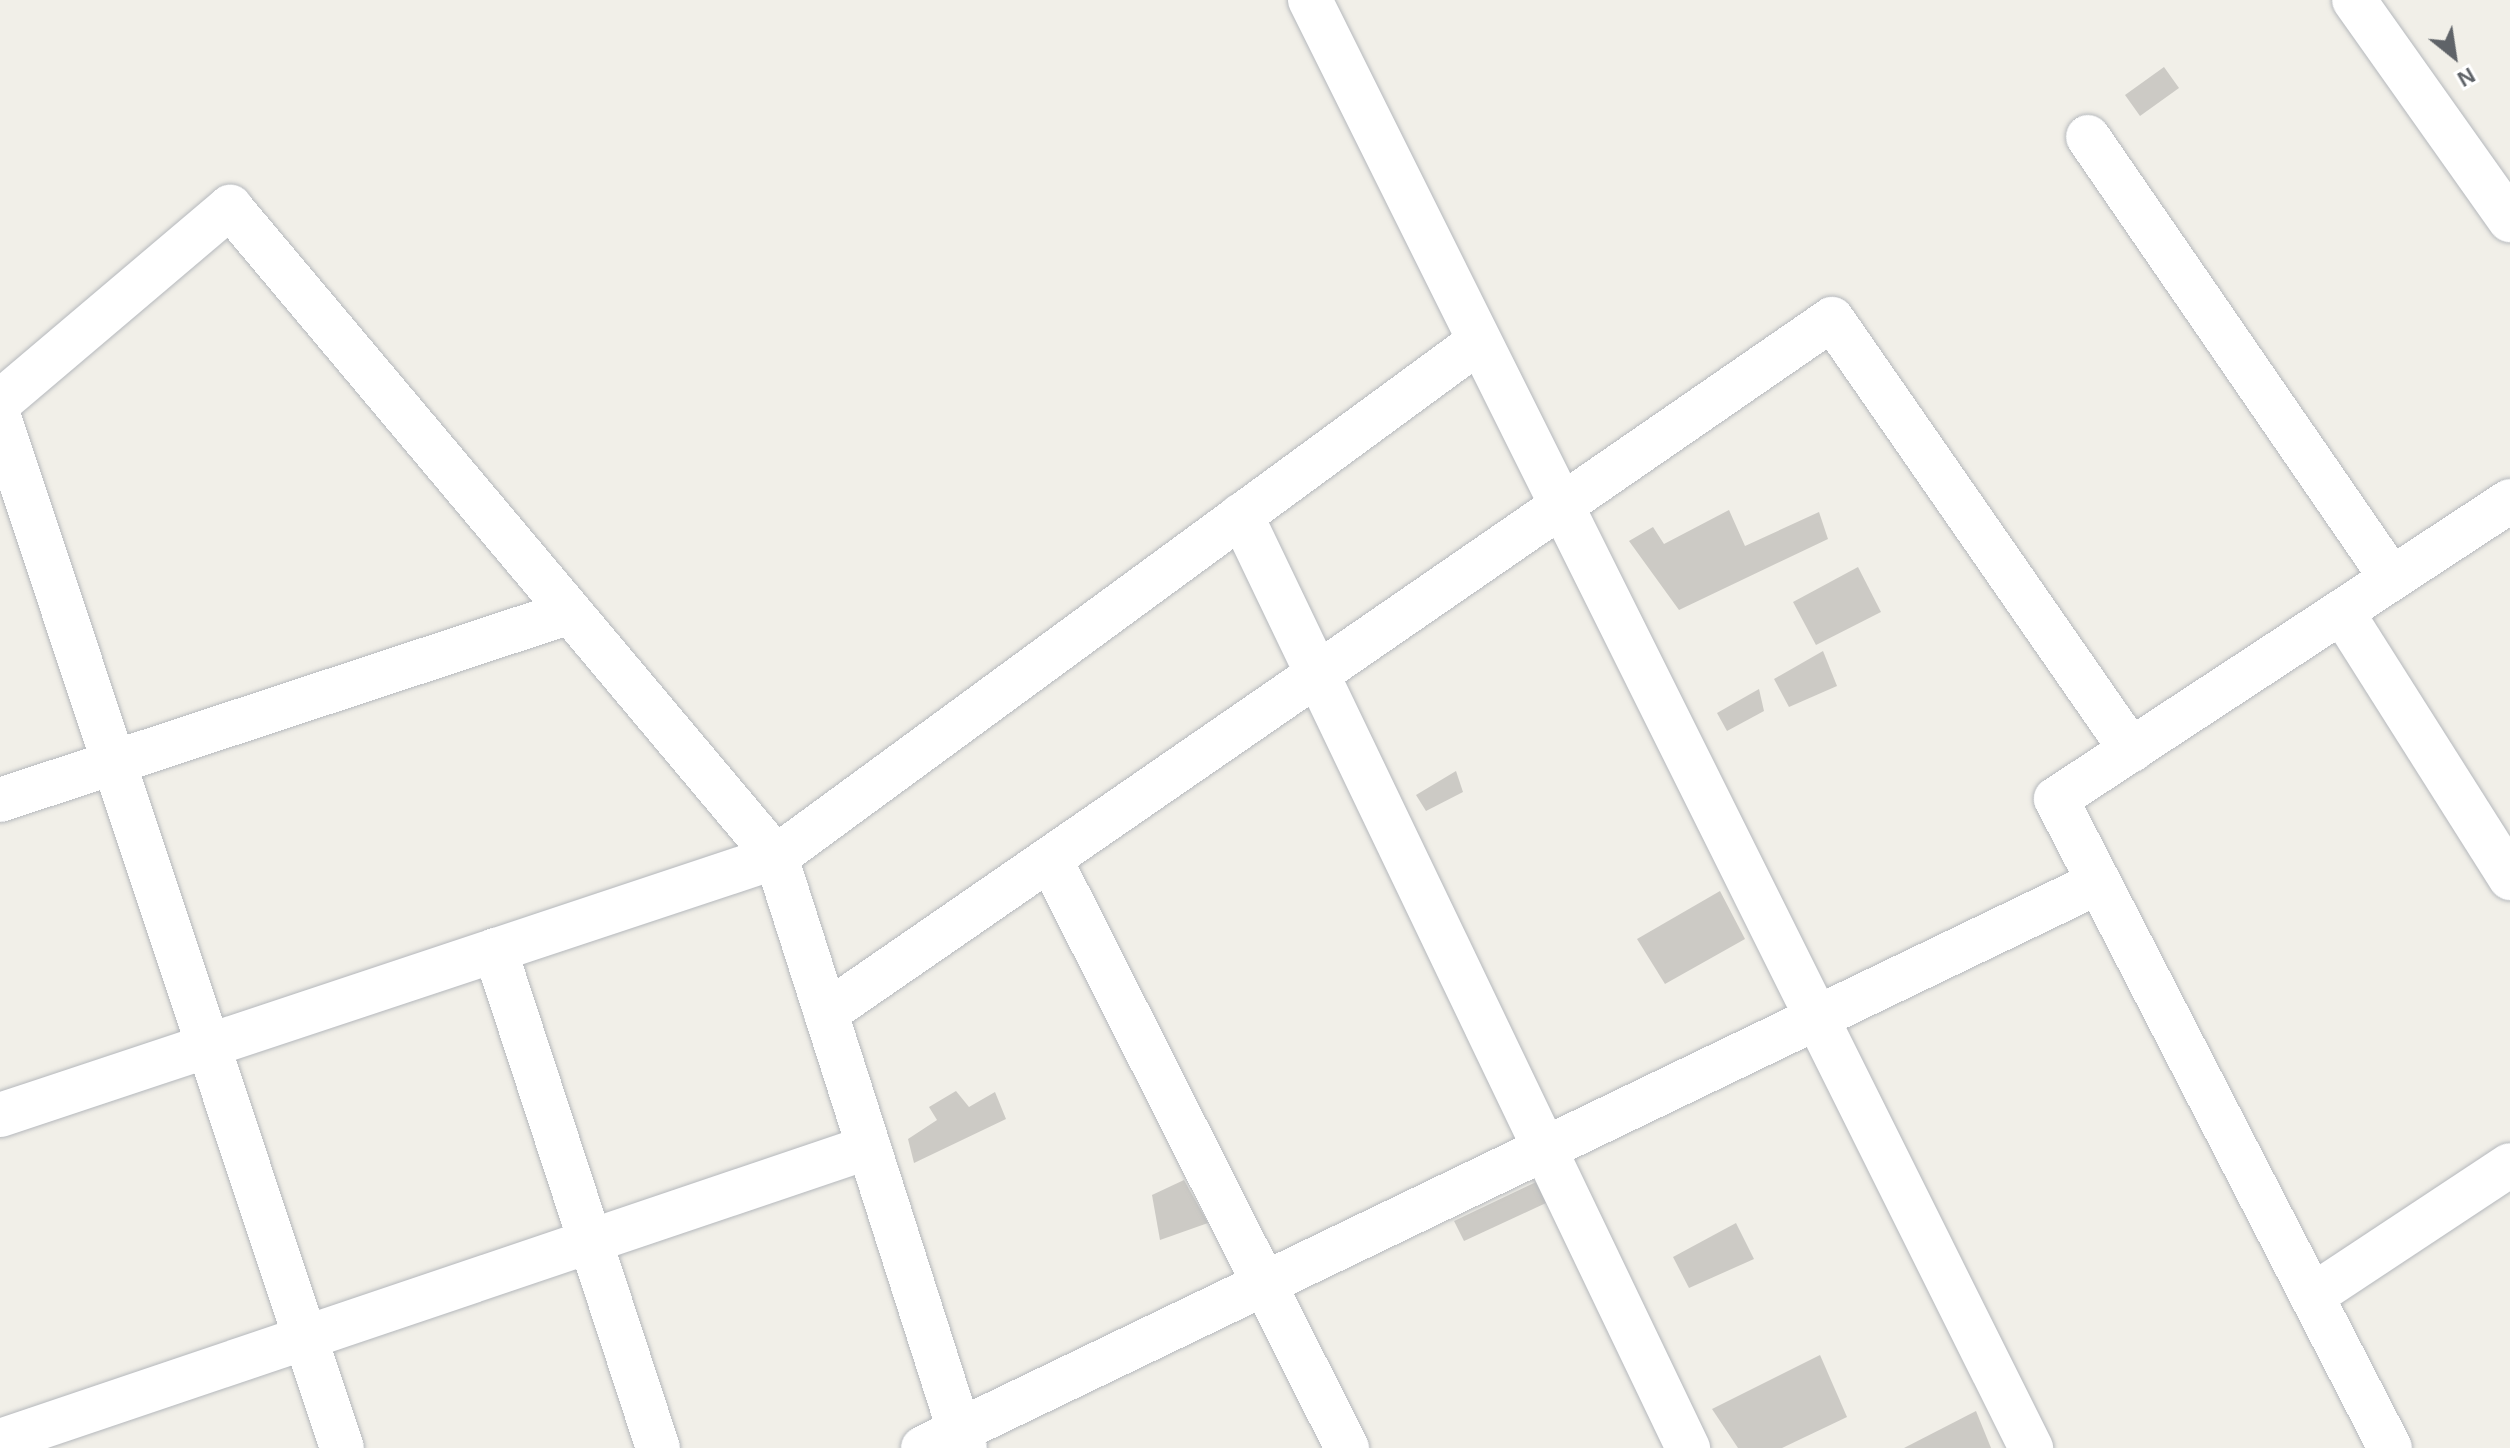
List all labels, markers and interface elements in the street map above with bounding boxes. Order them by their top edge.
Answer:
north arrow [2414,16,2494,96]
text: N [2453,62,2479,92]

